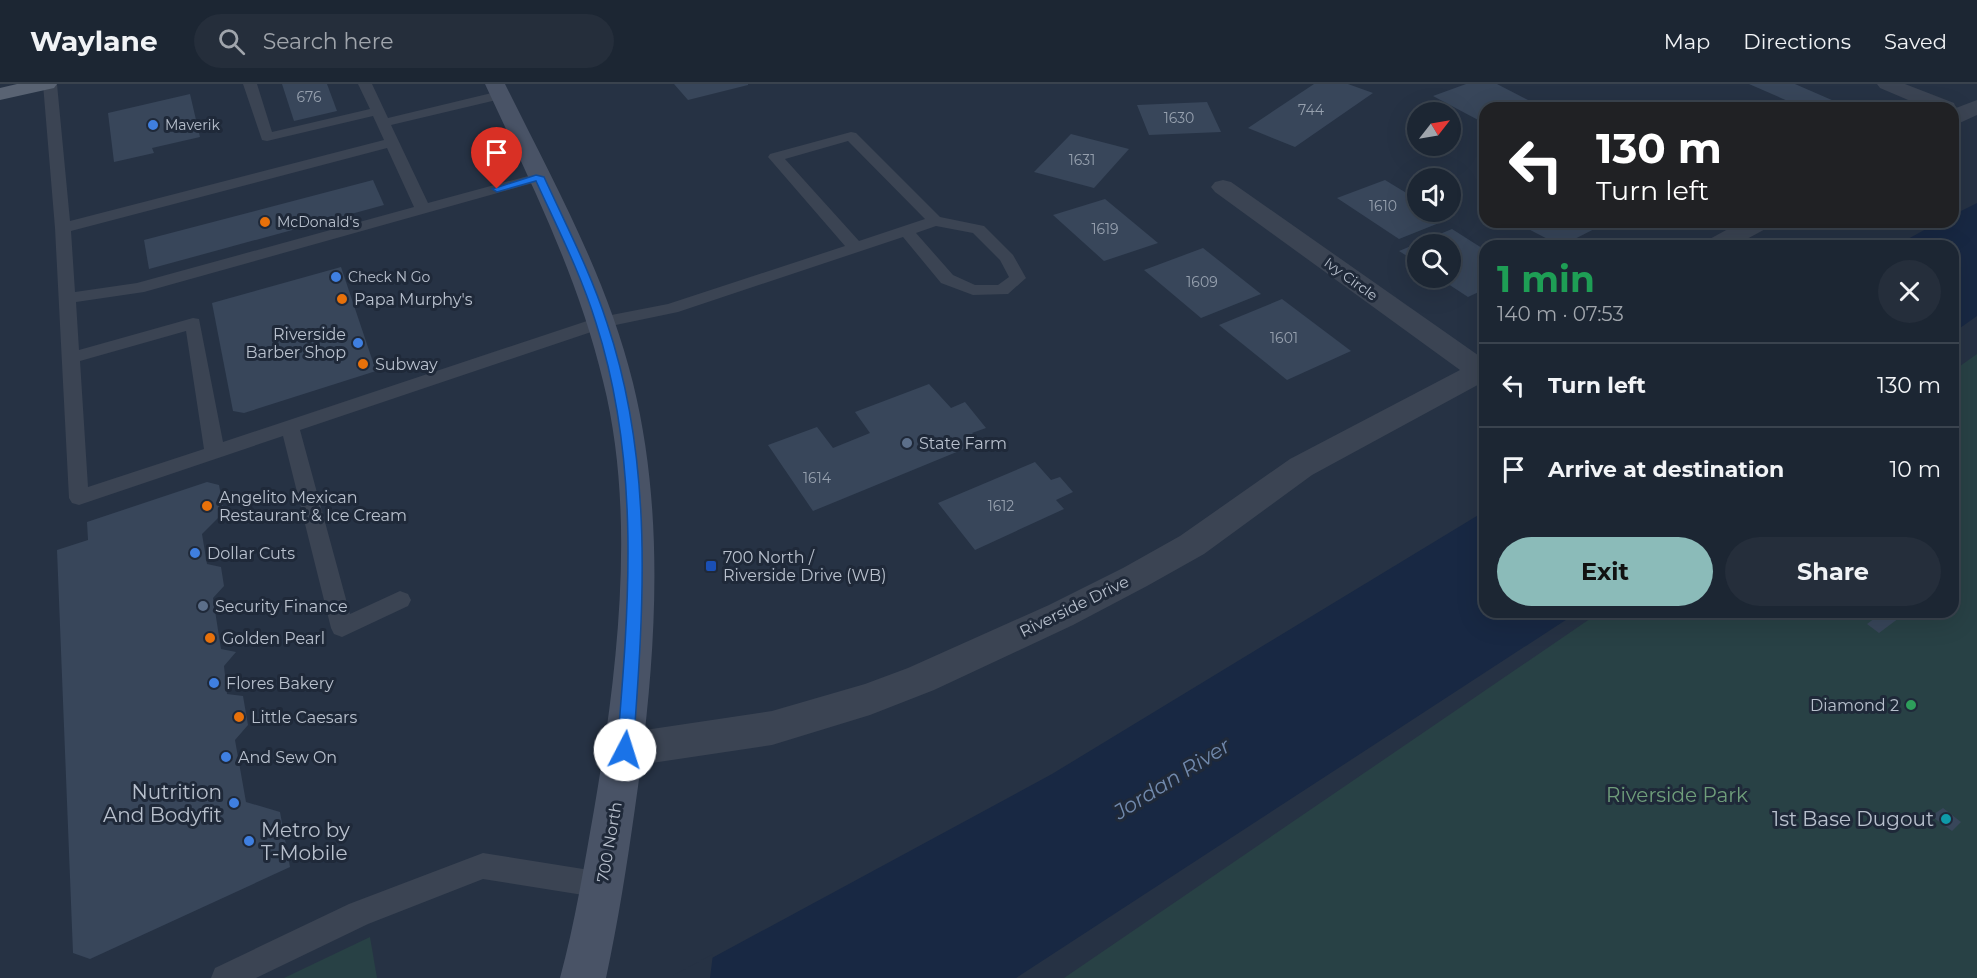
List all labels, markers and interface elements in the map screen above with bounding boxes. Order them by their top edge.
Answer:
search box [194,14,614,68]
text: Waylane [30,24,158,58]
icon: search [215,25,248,58]
text: Search here [263,28,393,55]
text: Map [1664,29,1710,54]
text: Directions [1743,29,1851,54]
text: Saved [1884,29,1947,54]
house number: 676 [297,88,322,106]
house number: 744 [1298,101,1325,119]
north arrow [1407,102,1461,156]
map controls [1407,102,1461,288]
house number: 1630 [1164,109,1194,127]
place label: Maverik [165,116,221,134]
marker: Maverik [146,118,160,132]
text: 130 m [1596,122,1722,174]
icon: left [1497,126,1575,204]
pin [471,127,522,189]
icon: arrive [480,136,513,169]
house number: 1631 [1069,151,1095,169]
button: sound [1407,168,1461,222]
text: Turn left [1596,174,1709,207]
house number: 1610 [1369,197,1397,215]
place label: McDonald's [277,213,359,231]
marker: McDonald's [258,215,272,229]
house number: 1619 [1091,220,1119,238]
button: search [1407,234,1461,288]
street label: Ivy Circle [1321,253,1381,305]
text: 1 min [1497,257,1595,301]
button: close [1878,260,1941,323]
place label: Check N Go [348,268,431,286]
marker: Check N Go [329,270,343,284]
house number: 1609 [1186,273,1218,291]
place label: Papa Murphy's [354,290,473,309]
marker: Papa Murphy's [335,292,349,306]
text: 140 m · 07:53 [1497,302,1624,326]
place label: Riverside Barber Shop [246,325,346,362]
house number: 1601 [1270,329,1298,347]
marker: Riverside Barber Shop [351,336,365,350]
place label: Subway [375,355,438,374]
marker: Subway [356,357,370,371]
icon: left [1497,369,1530,402]
text: Turn left [1548,372,1646,399]
text: 130 m [1877,372,1941,399]
place label: State Farm [919,434,1007,453]
marker: State Farm [900,436,914,450]
icon: arrive [1497,453,1530,486]
text: Arrive at destination [1548,456,1784,483]
text: 10 m [1889,456,1941,483]
house number: 1614 [803,469,832,487]
place label: Angelito Mexican Restaurant & Ice Cream [219,488,407,525]
house number: 1612 [988,497,1014,515]
marker: Angelito Mexican Restaurant & Ice Cream [200,499,214,513]
button: Exit [1497,537,1713,606]
button: Share [1725,537,1941,606]
place label: Dollar Cuts [207,544,295,563]
marker: Dollar Cuts [188,546,202,560]
place label: 700 North / Riverside Drive (WB) [723,548,886,585]
marker: 700 North / Riverside Drive (WB) [704,559,718,573]
street label: Riverside Drive [1017,572,1132,641]
place label: Security Finance [215,597,348,616]
marker: Security Finance [196,599,210,613]
place label: Golden Pearl [222,629,325,648]
marker: Golden Pearl [203,631,217,645]
place label: Flores Bakery [226,674,334,693]
marker: Flores Bakery [207,676,221,690]
place label: Diamond 2 [1810,696,1899,715]
marker: Diamond 2 [1904,698,1918,712]
place label: Little Caesars [251,708,357,727]
marker: Little Caesars [232,710,246,724]
position arrow [593,718,657,782]
water label: Jordan River [1108,732,1235,825]
place label: And Sew On [238,748,337,767]
marker: And Sew On [219,750,233,764]
place label: Nutrition And Bodyfit [103,780,222,827]
park label: Riverside Park [1606,783,1748,807]
marker: Nutrition And Bodyfit [227,796,241,810]
street label: 700 North [593,800,626,884]
place label: 1st Base Dugout [1772,807,1934,831]
marker: 1st Base Dugout [1939,812,1953,826]
place label: Metro by T-Mobile [261,818,350,865]
marker: Metro by T-Mobile [242,834,256,848]

